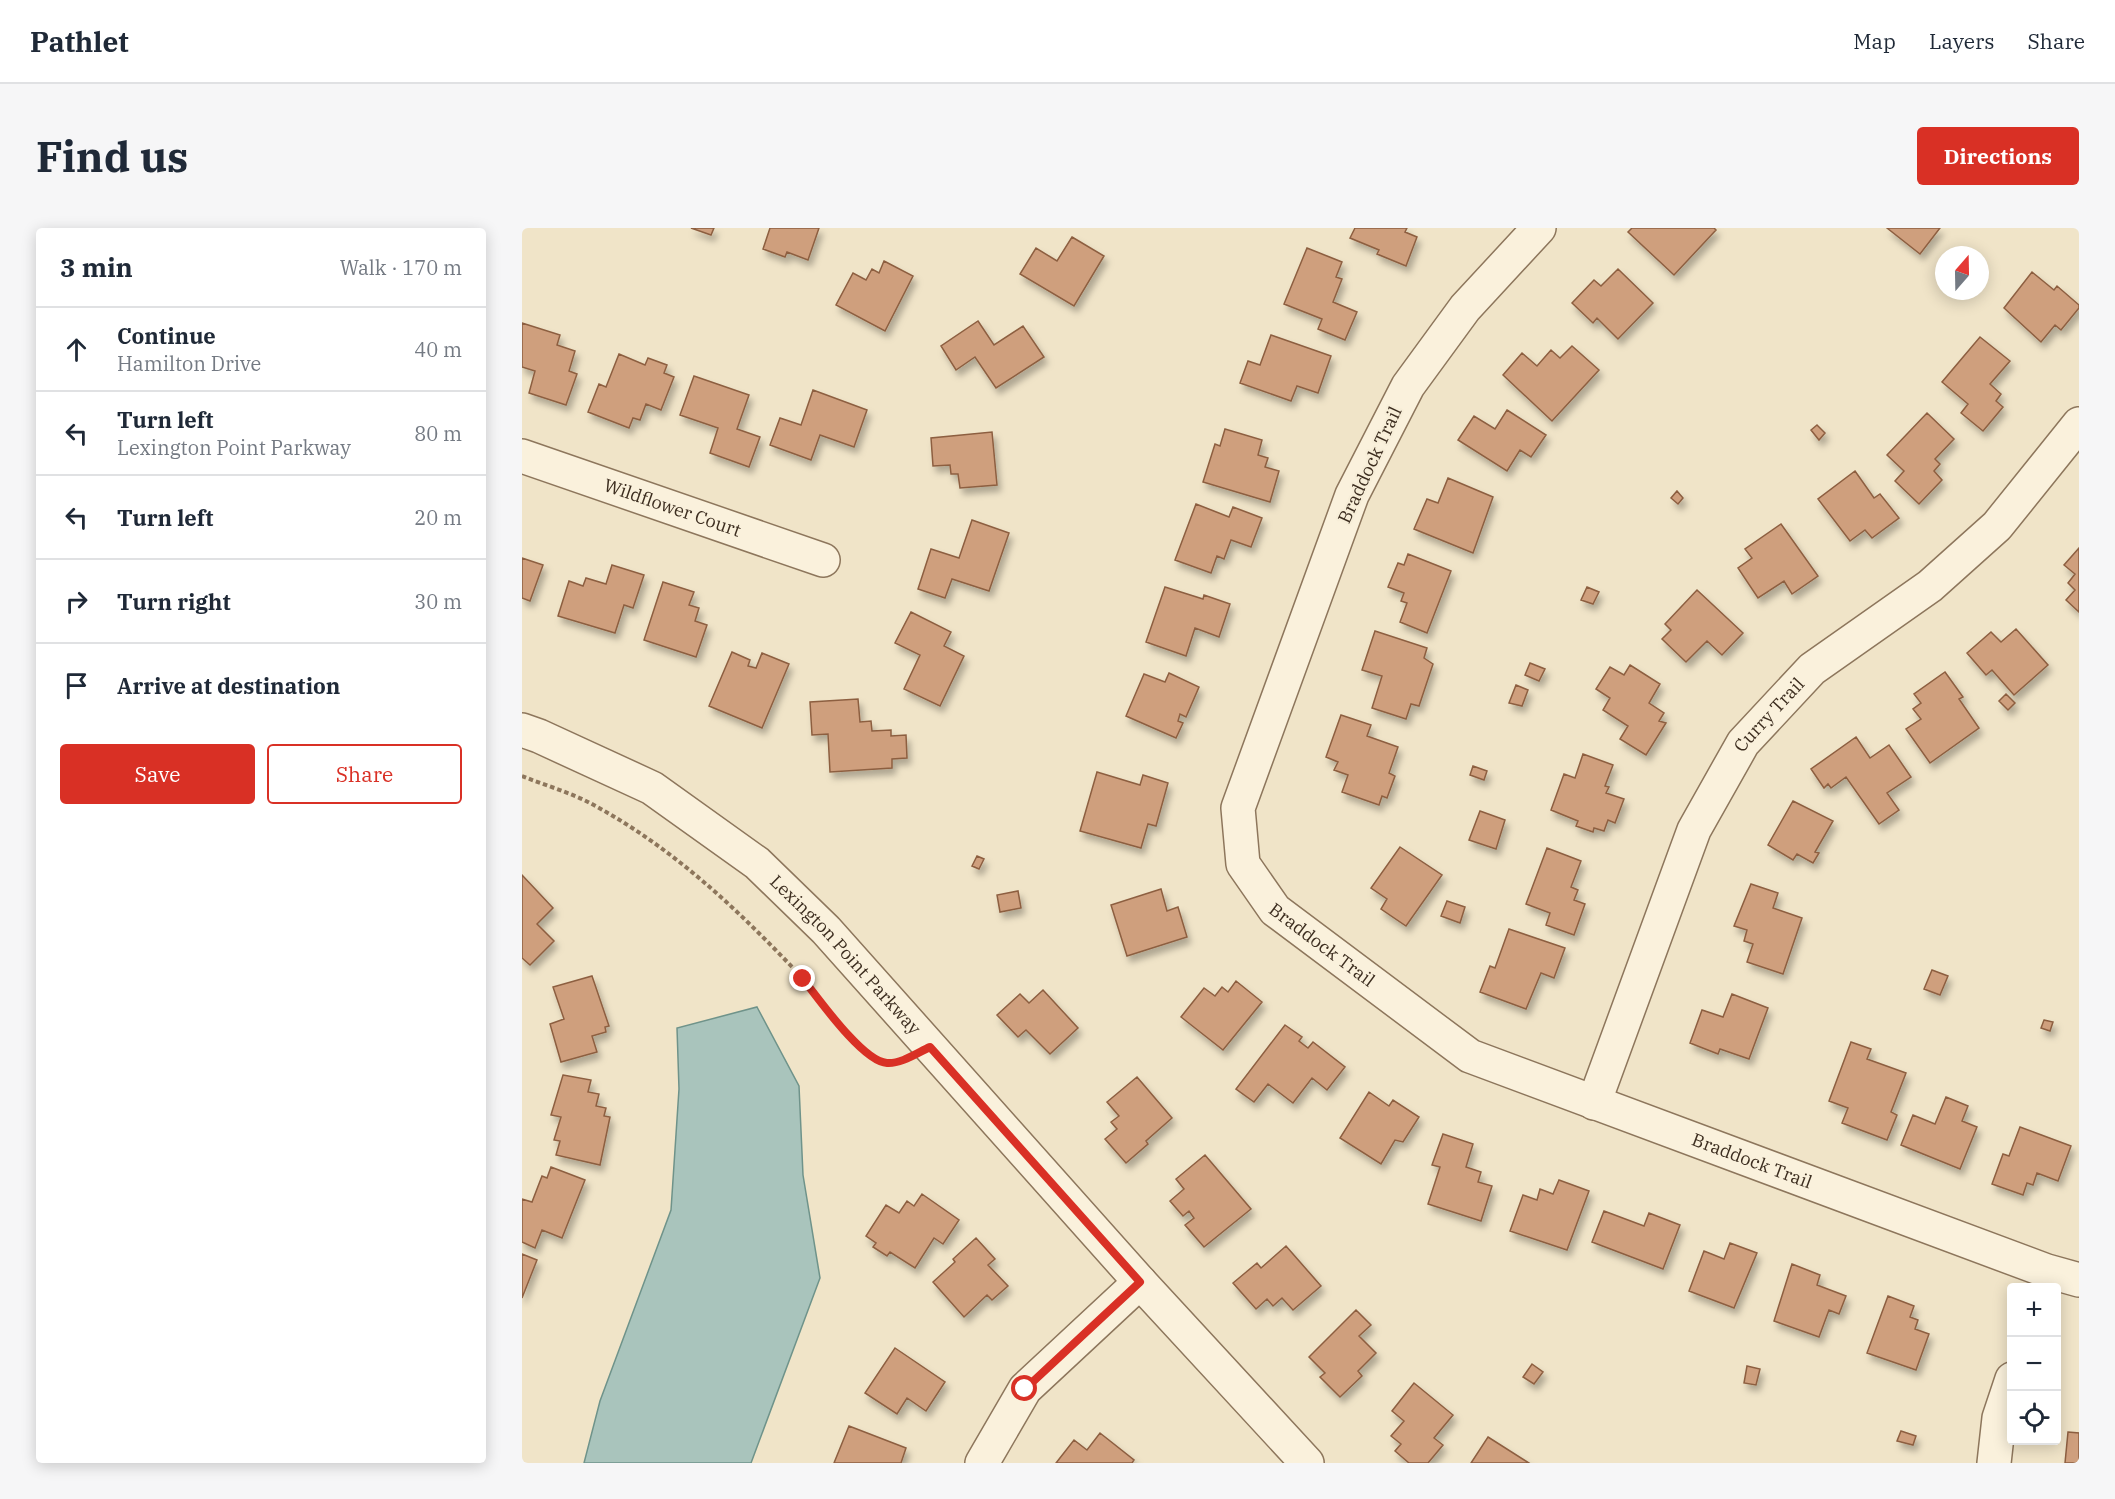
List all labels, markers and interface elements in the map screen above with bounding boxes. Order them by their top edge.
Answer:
text: Pathlet [30,23,129,60]
text: Map [1853,27,1896,55]
text: Layers [1929,27,1995,55]
text: Share [2028,27,2085,55]
button: Directions [1917,127,2079,185]
text: Find us [36,129,188,184]
north arrow [1935,246,1989,300]
text: 3 min [60,250,133,284]
text: Walk · 170 m [340,254,462,281]
text: Continue [117,321,216,350]
icon: ahead [60,333,93,366]
text: 40 m [414,336,462,363]
text: Hamilton Drive [117,350,261,377]
street label: Braddock Trail [1332,403,1407,527]
text: Turn left [117,405,213,434]
icon: left [60,417,93,450]
text: 80 m [414,420,462,447]
text: Lexington Point Parkway [117,434,351,461]
street label: Wildflower Court [601,473,744,542]
icon: left [60,501,93,534]
text: Turn left [117,503,213,532]
text: 20 m [414,504,462,531]
icon: right [60,585,93,618]
text: Turn right [117,587,231,616]
text: 30 m [414,588,462,615]
icon: arrive [60,669,93,702]
text: Arrive at destination [117,671,340,700]
street label: Curry Trail [1728,673,1809,756]
button: Save [60,744,255,804]
button: Share [267,744,462,804]
street label: Lexington Point Parkway [765,870,926,1040]
street label: Braddock Trail [1265,898,1380,992]
route end [789,965,815,991]
street label: Braddock Trail [1689,1128,1815,1193]
map controls [2007,1283,2061,1445]
button: + [2007,1283,2061,1337]
button: − [2007,1337,2061,1391]
route start [1011,1375,1037,1401]
button: locate [2007,1391,2061,1445]

